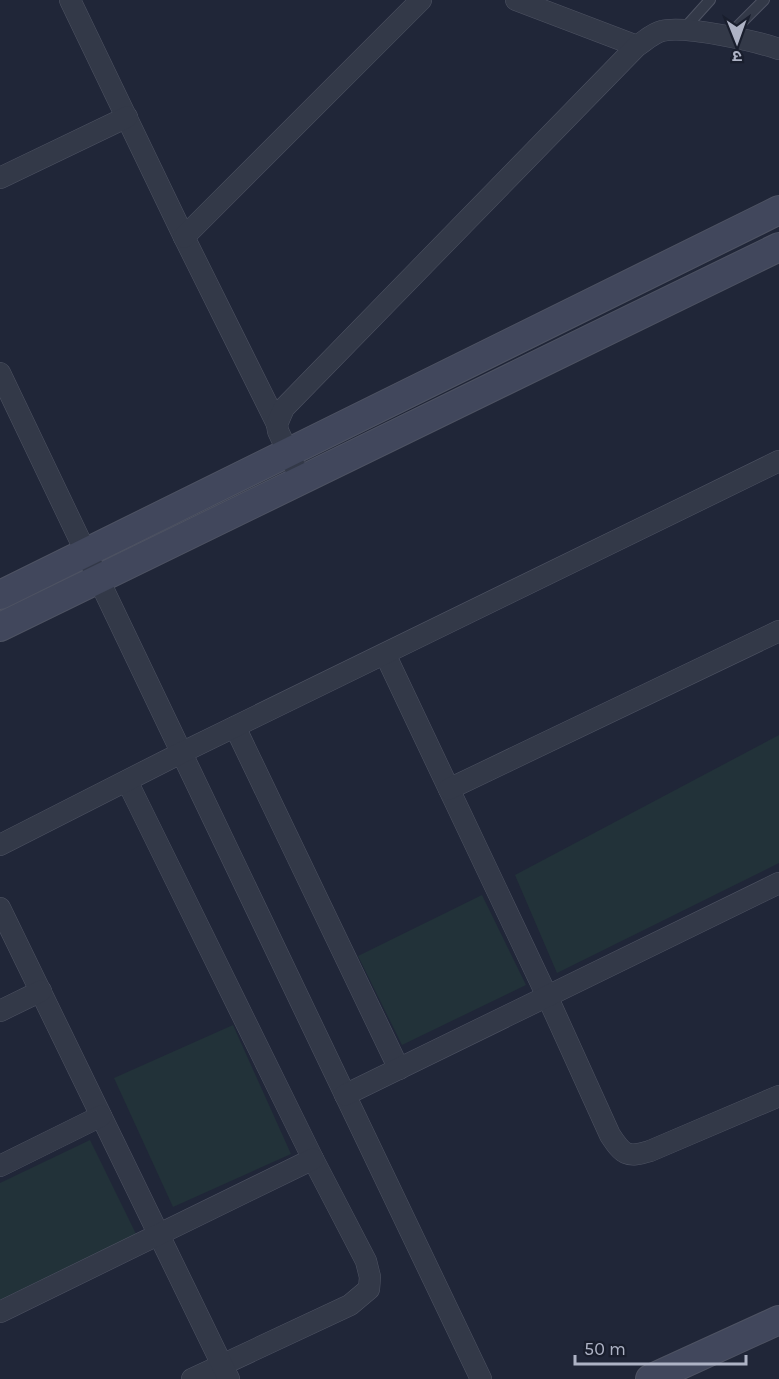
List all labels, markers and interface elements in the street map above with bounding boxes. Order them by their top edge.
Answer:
north arrow [707,12,767,72]
text: उ [732,47,742,66]
scale bar [575,1328,746,1366]
text: 50 m [584,1338,626,1360]

